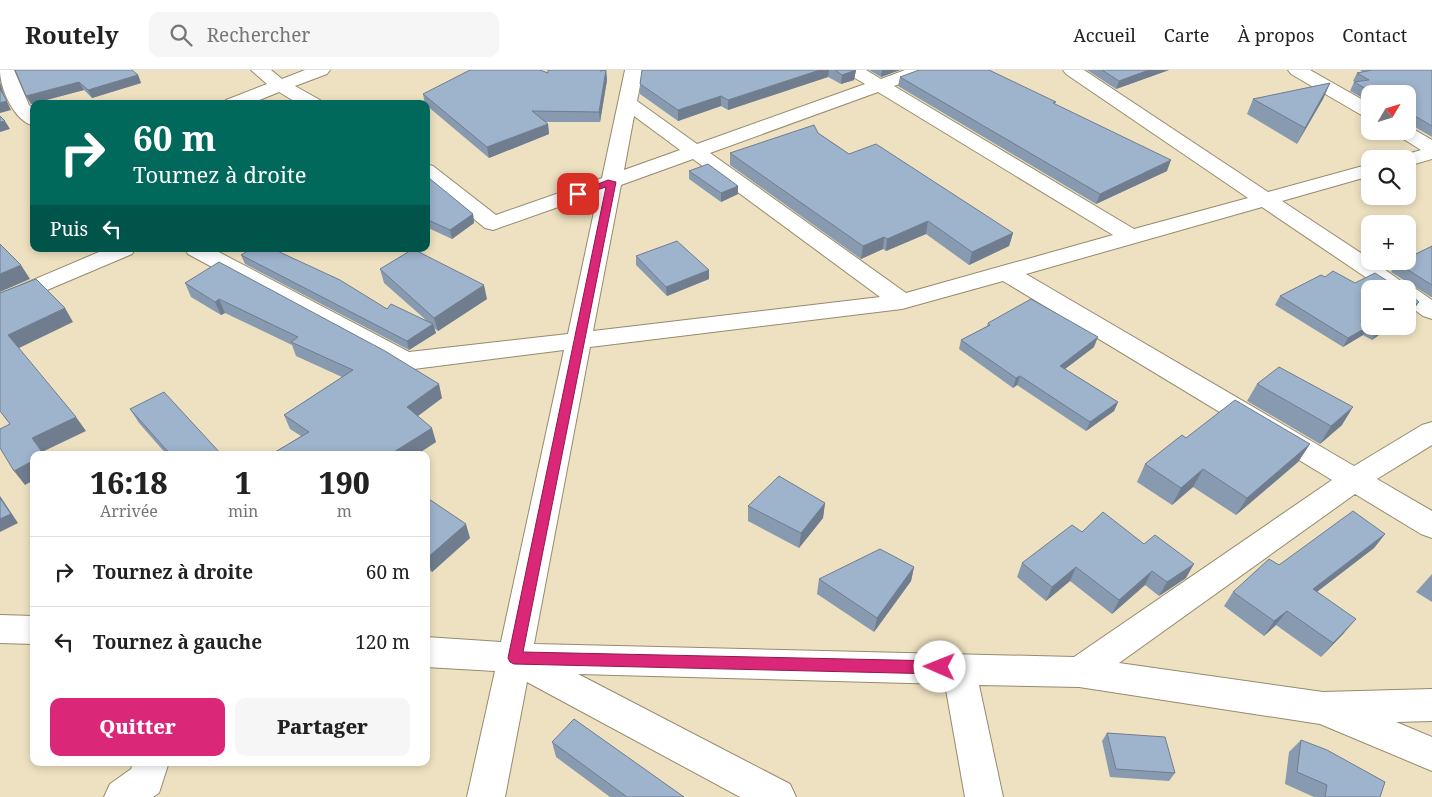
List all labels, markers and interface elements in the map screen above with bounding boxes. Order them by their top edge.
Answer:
search box [149,12,499,57]
text: Routely [25,18,119,51]
icon: search [167,21,195,49]
text: Rechercher [207,22,310,48]
text: Accueil [1073,23,1136,47]
text: Carte [1164,23,1209,47]
text: À propos [1237,23,1314,47]
text: Contact [1342,23,1407,47]
north arrow [1361,85,1416,140]
map controls [1361,85,1416,335]
text: 60 m [133,114,216,161]
icon: right [50,120,115,185]
button: search [1361,150,1416,205]
text: Tournez à droite [133,159,307,189]
pin [557,173,599,215]
icon: arrive [564,180,592,208]
icon: left [98,215,126,243]
button: + [1361,215,1416,270]
text: Puis [50,216,88,242]
button: − [1361,280,1416,335]
text: 16:18 [90,462,168,503]
text: 1 [235,462,252,503]
text: 190 [319,462,370,503]
text: Arrivée [100,500,158,522]
text: min [228,500,258,522]
text: m [337,500,352,522]
icon: right [50,558,78,586]
text: Tournez à droite [93,559,253,585]
text: 60 m [366,559,410,585]
icon: left [50,628,78,656]
text: Tournez à gauche [93,629,262,655]
text: 120 m [355,629,410,655]
position arrow [913,640,965,692]
button: Quitter [50,698,225,756]
button: Partager [235,698,410,756]

